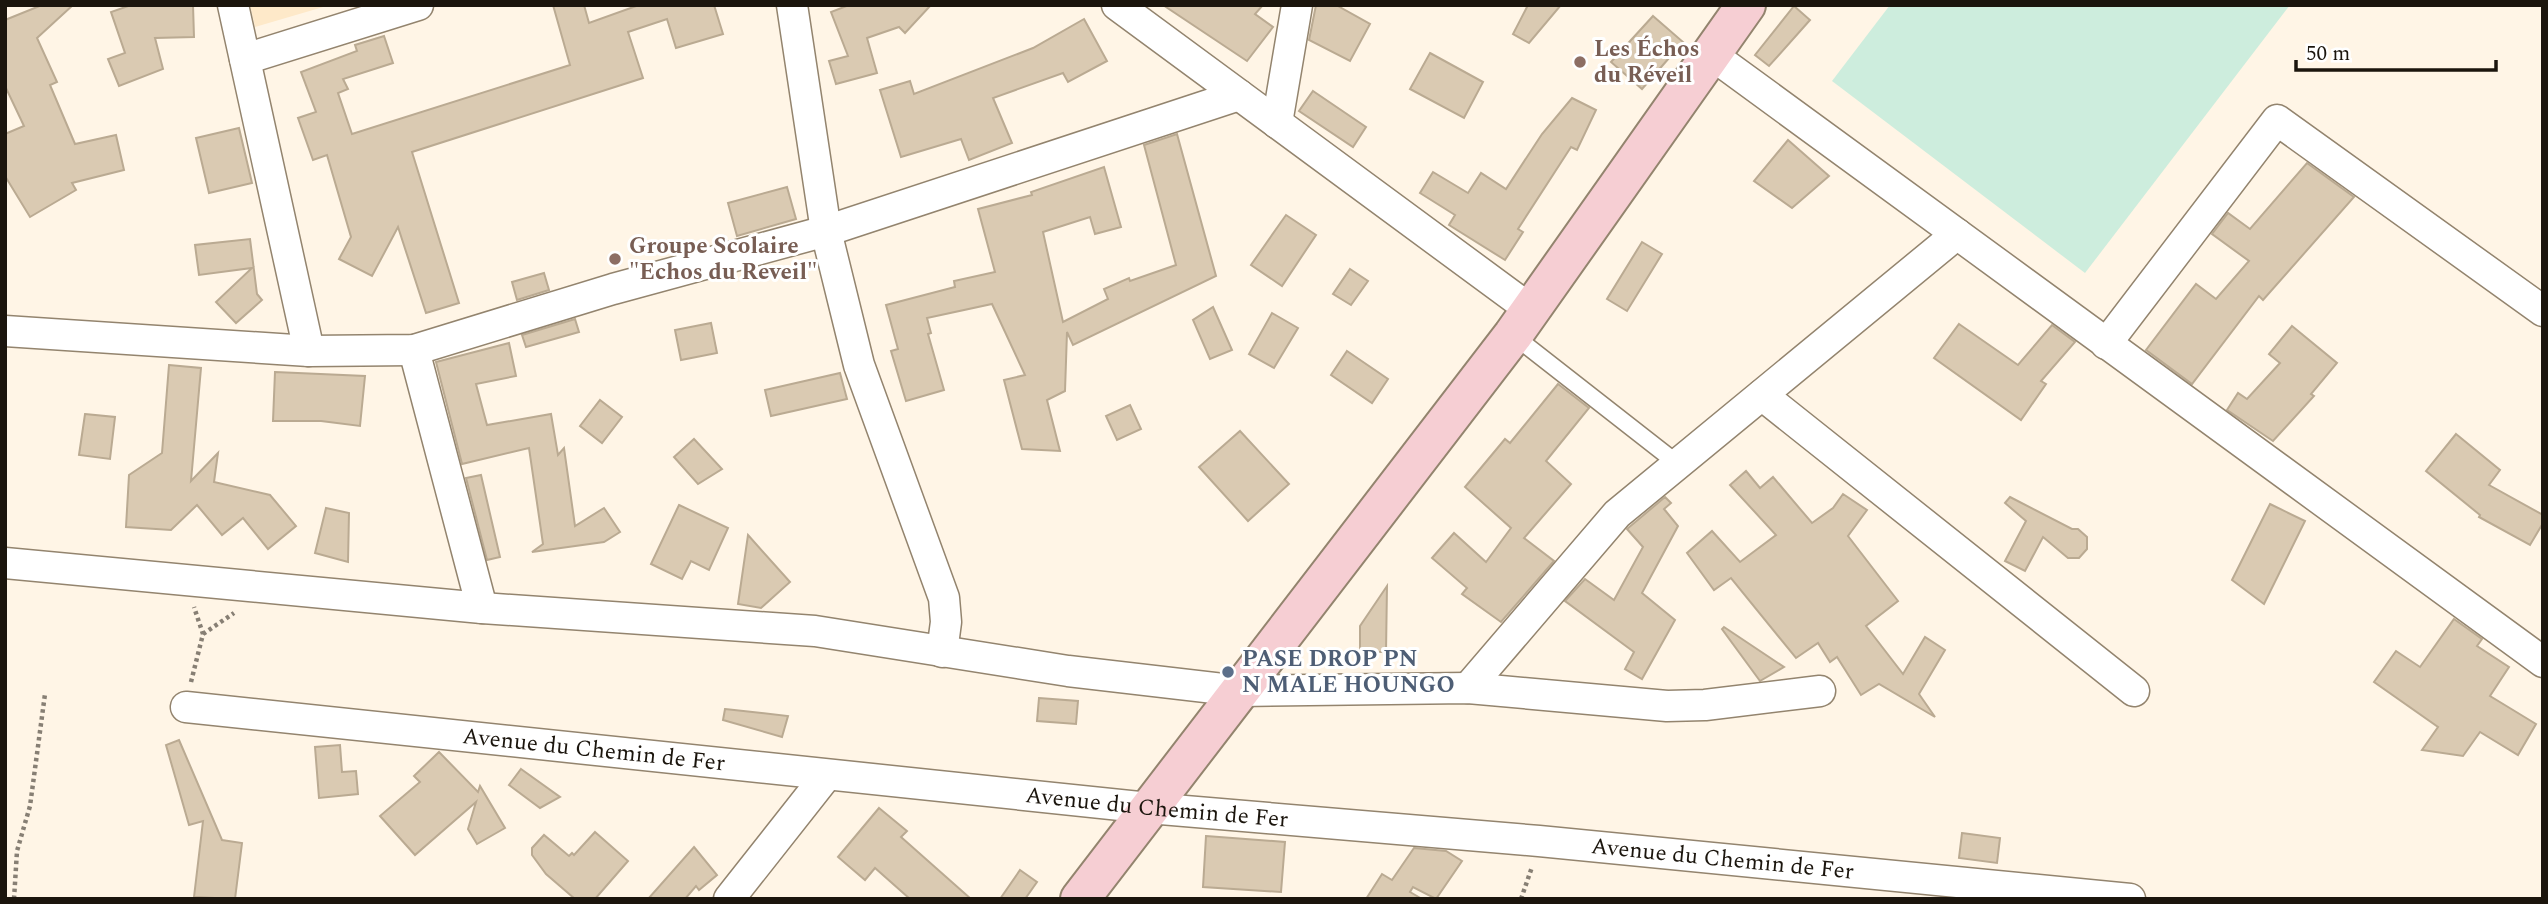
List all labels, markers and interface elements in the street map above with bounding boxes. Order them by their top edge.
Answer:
scale bar [2296,28,2496,72]
place label: Les Échos du Réveil [1594,32,1700,93]
text: 50 m [2306,38,2350,70]
marker: Les Échos du Réveil [1572,54,1588,70]
place label: Groupe Scolaire "Echos du Reveil" [629,229,817,290]
marker: Groupe Scolaire "Echos du Reveil" [607,251,623,267]
place label: PASE DROP PN N MALE HOUNGO [1242,642,1455,703]
marker: PASE DROP PN N MALE HOUNGO [1220,664,1236,680]
street label: Avenue du Chemin de Fer [461,719,727,781]
street label: Avenue du Chemin de Fer [1024,778,1290,837]
street label: Avenue du Chemin de Fer [1589,829,1855,889]

